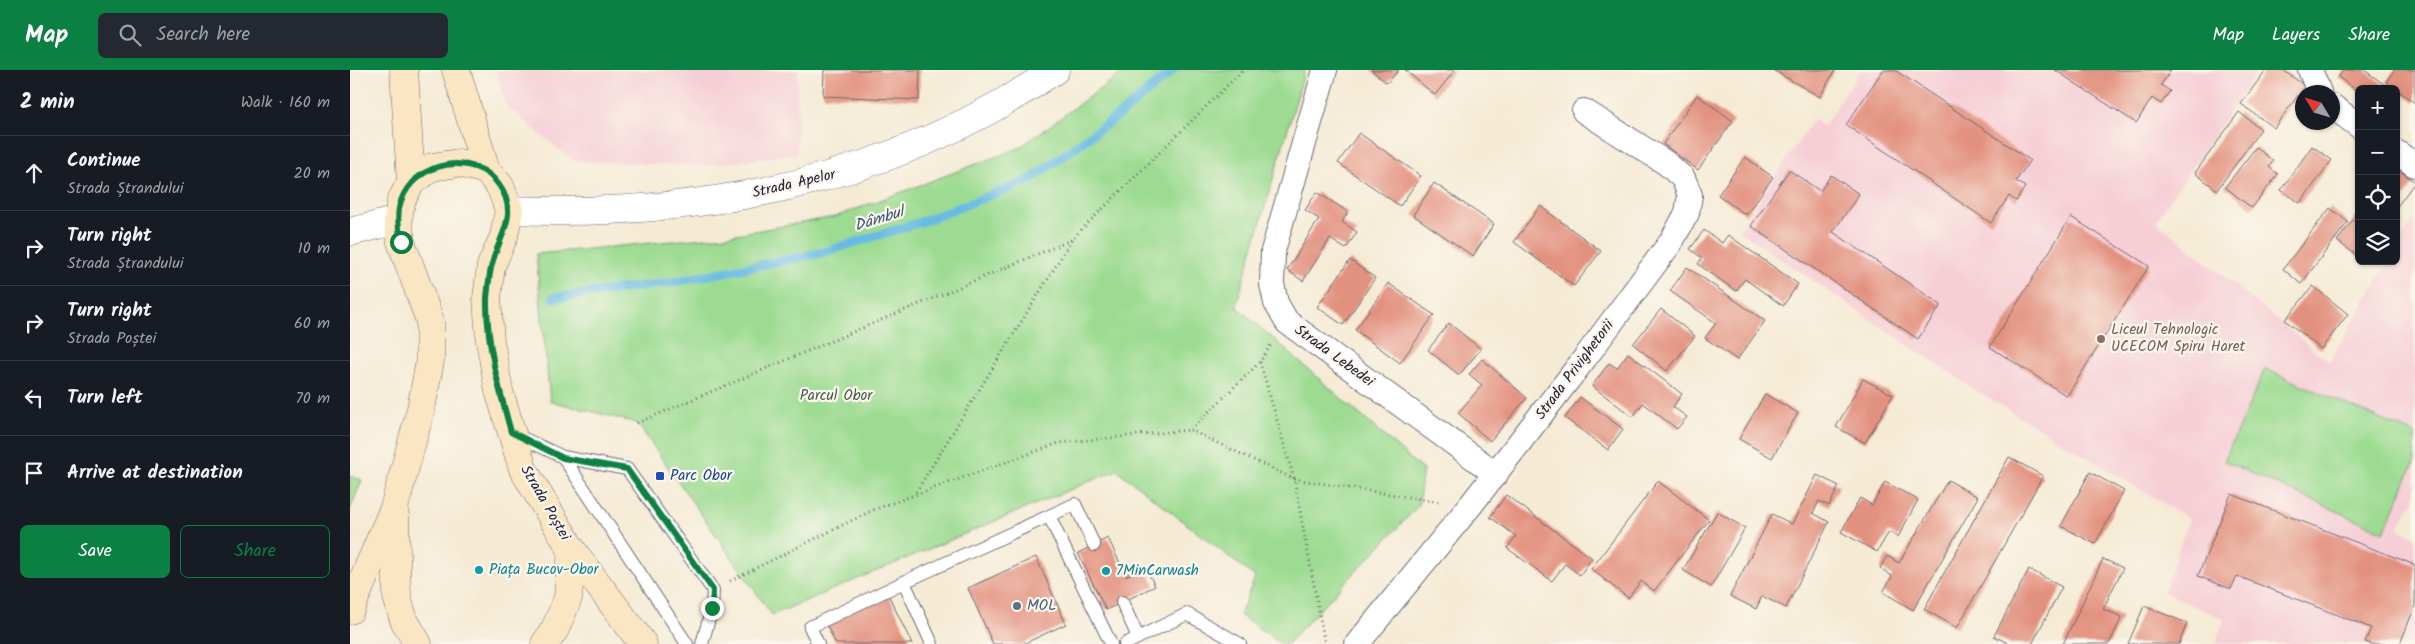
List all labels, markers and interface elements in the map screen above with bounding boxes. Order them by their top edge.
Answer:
search box [98,13,448,58]
text: Map [25,16,68,55]
text: Search here [156,20,250,50]
icon: search [116,21,144,49]
text: Map [2213,21,2244,50]
text: Layers [2272,21,2320,50]
text: Share [2348,21,2390,50]
north arrow [2295,85,2340,130]
map controls [2355,85,2400,265]
button: + [2355,85,2400,130]
text: 2 min [20,86,75,119]
text: Walk · 160 m [241,90,330,115]
button: − [2355,130,2400,175]
text: Continue [67,146,140,176]
icon: ahead [20,159,48,187]
text: 20 m [294,161,330,186]
street label: Strada Apelor [750,163,839,205]
button: locate [2355,175,2400,220]
text: Strada Ștrandului [67,176,184,201]
water label: Dâmbul [851,199,910,238]
button: layers [2355,220,2400,265]
text: Turn right [67,221,152,251]
route start [390,231,413,254]
icon: right [20,234,48,262]
text: 10 m [298,236,330,261]
text: Strada Ștrandului [67,251,184,276]
text: Turn right [67,296,152,326]
icon: right [20,309,48,337]
text: 60 m [294,311,330,336]
street label: Strada Privighetorii [1529,314,1621,425]
place label: Liceul Tehnologic UCECOM Spiru Haret [2111,318,2245,359]
street label: Strada Lebedei [1289,319,1380,394]
text: Strada Poștei [67,326,156,351]
marker: Liceul Tehnologic UCECOM Spiru Haret [2095,333,2107,345]
text: Turn left [67,383,142,413]
icon: left [20,384,48,412]
park label: Parcul Obor [800,384,873,408]
text: 70 m [295,386,330,411]
text: Arrive at destination [67,458,243,488]
icon: arrive [20,459,48,487]
street label: Strada Poștei [514,461,577,547]
place label: Parc Obor [670,464,733,488]
marker: Parc Obor [654,470,666,482]
button: Save [20,525,170,578]
button: Share [180,525,330,578]
place label: Piața Bucov-Obor [489,558,600,582]
place label: 7MinCarwash [1116,559,1199,583]
marker: Piața Bucov-Obor [473,564,485,576]
marker: 7MinCarwash [1100,565,1112,577]
place label: MOL [1027,594,1056,618]
route end [701,597,724,620]
marker: MOL [1011,600,1023,612]

